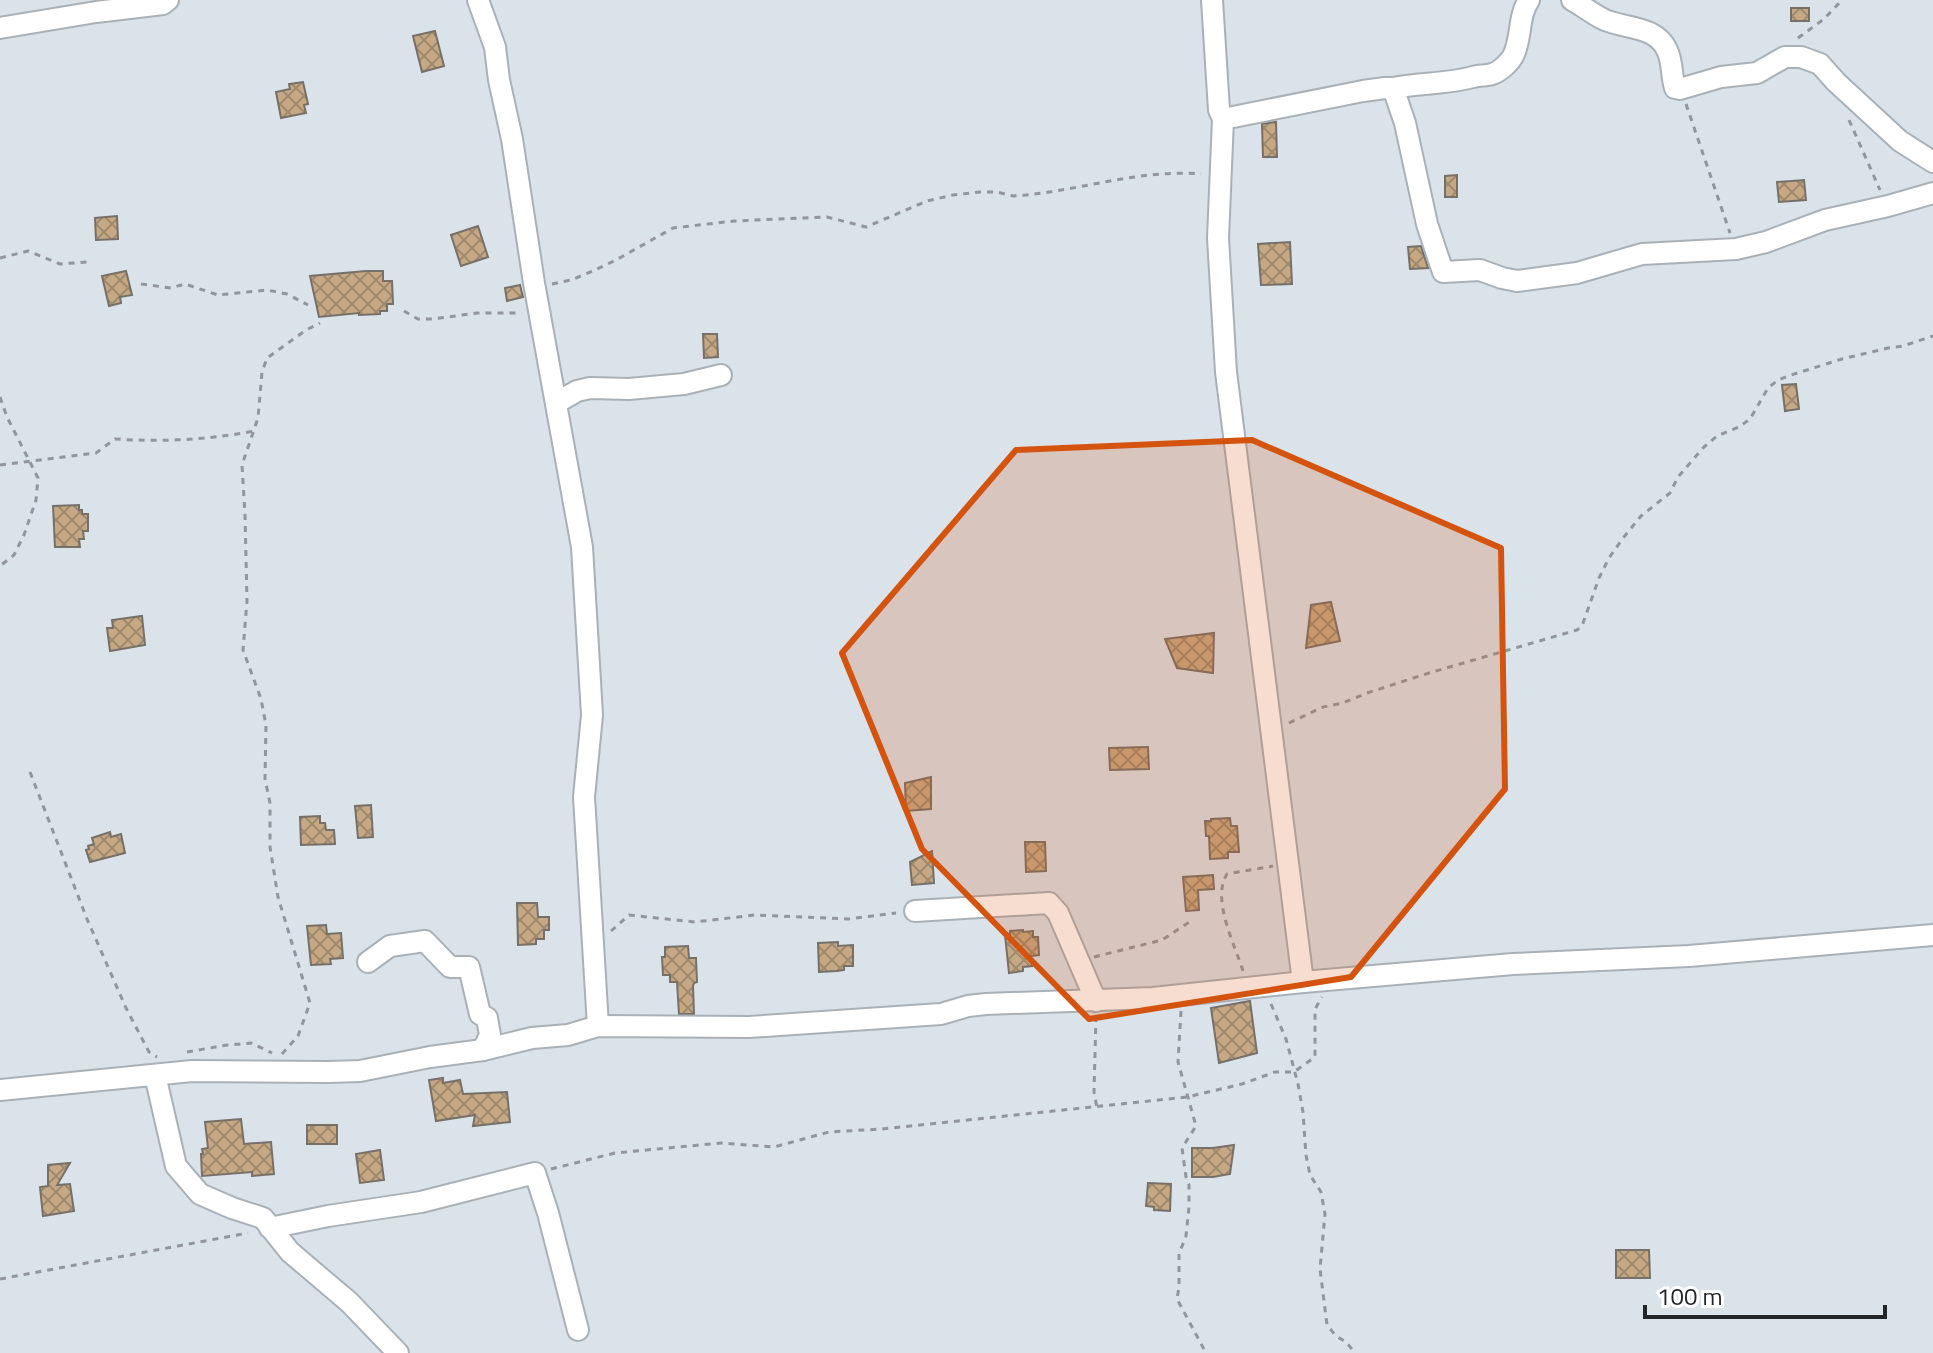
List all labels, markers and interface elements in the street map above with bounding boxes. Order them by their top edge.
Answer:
scale bar [1645,1269,1885,1319]
text: 100 m [1657,1278,1723,1314]

